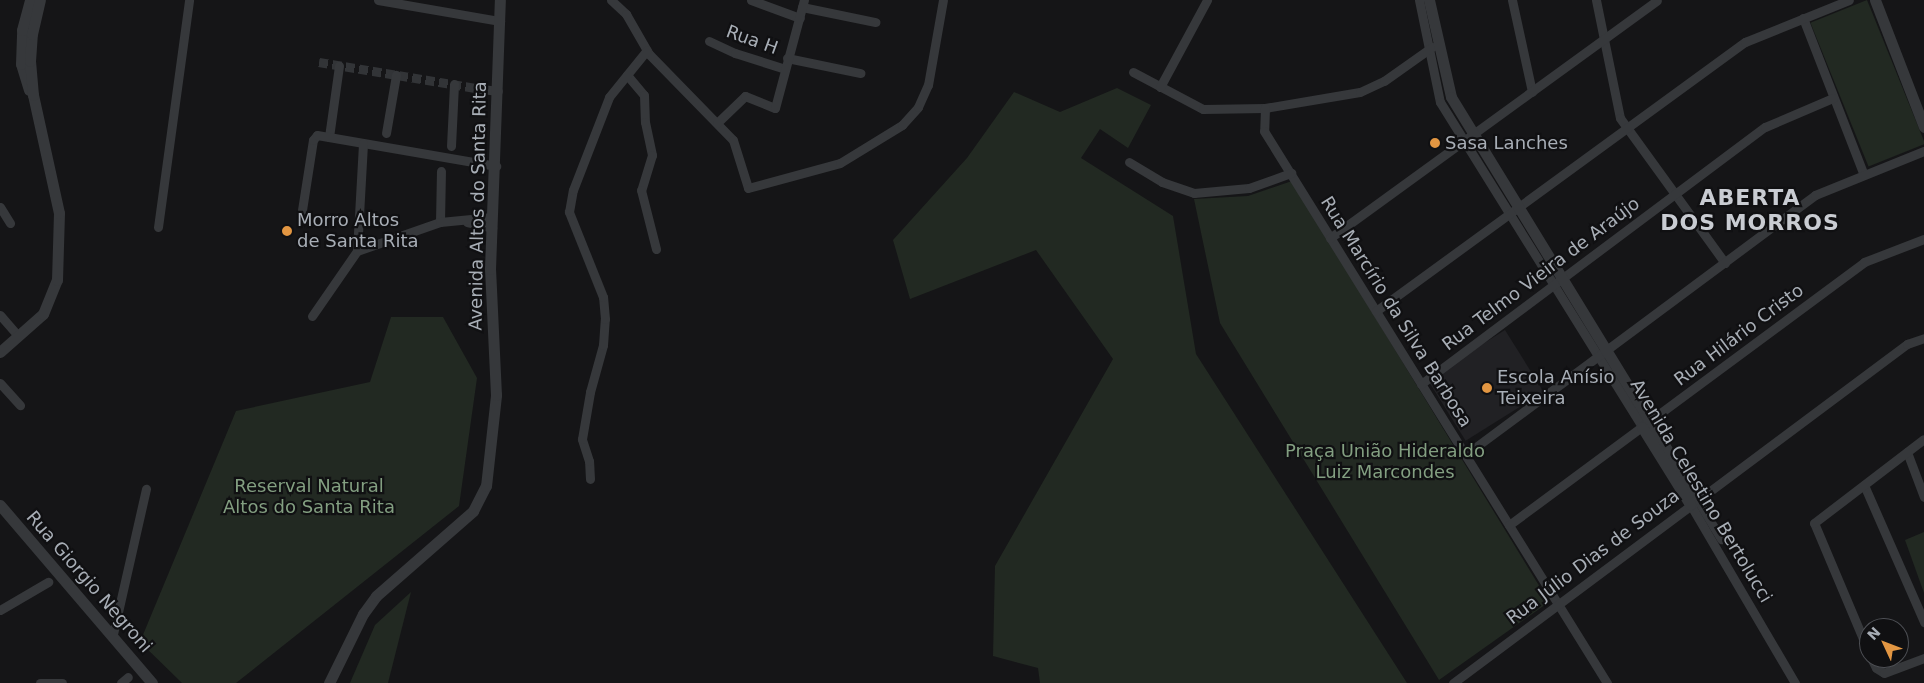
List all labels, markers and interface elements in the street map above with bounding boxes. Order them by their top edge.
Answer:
street label: Rua H [723,21,781,59]
street label: Avenida Altos do Santa Rita [465,81,491,331]
place label: Sasa Lanches [1445,132,1568,154]
marker: Sasa Lanches [1429,137,1441,149]
district label: ABERTA DOS MORROS [1659,184,1841,235]
street label: Rua Marcírio da Silva Barbosa [1316,193,1476,431]
street label: Rua Telmo Vieira de Araújo [1438,193,1644,355]
place label: Morro Altos de Santa Rita [297,210,418,252]
marker: Morro Altos de Santa Rita [281,225,293,237]
street label: Rua Hilário Cristo [1670,279,1808,391]
place label: Escola Anísio Teixeira [1497,367,1615,409]
street label: Avenida Celestino Bertolucci [1626,375,1776,607]
marker: Escola Anísio Teixeira [1481,382,1493,394]
park label: Praça União Hideraldo Luiz Marcondes [1285,441,1485,484]
park label: Reserval Natural Altos do Santa Rita [223,476,395,518]
street label: Rua Júlio Dias de Souza [1502,485,1684,629]
street label: Rua Giorgio Negroni [22,507,156,657]
north arrow [1859,618,1909,668]
text: N [1864,624,1884,643]

